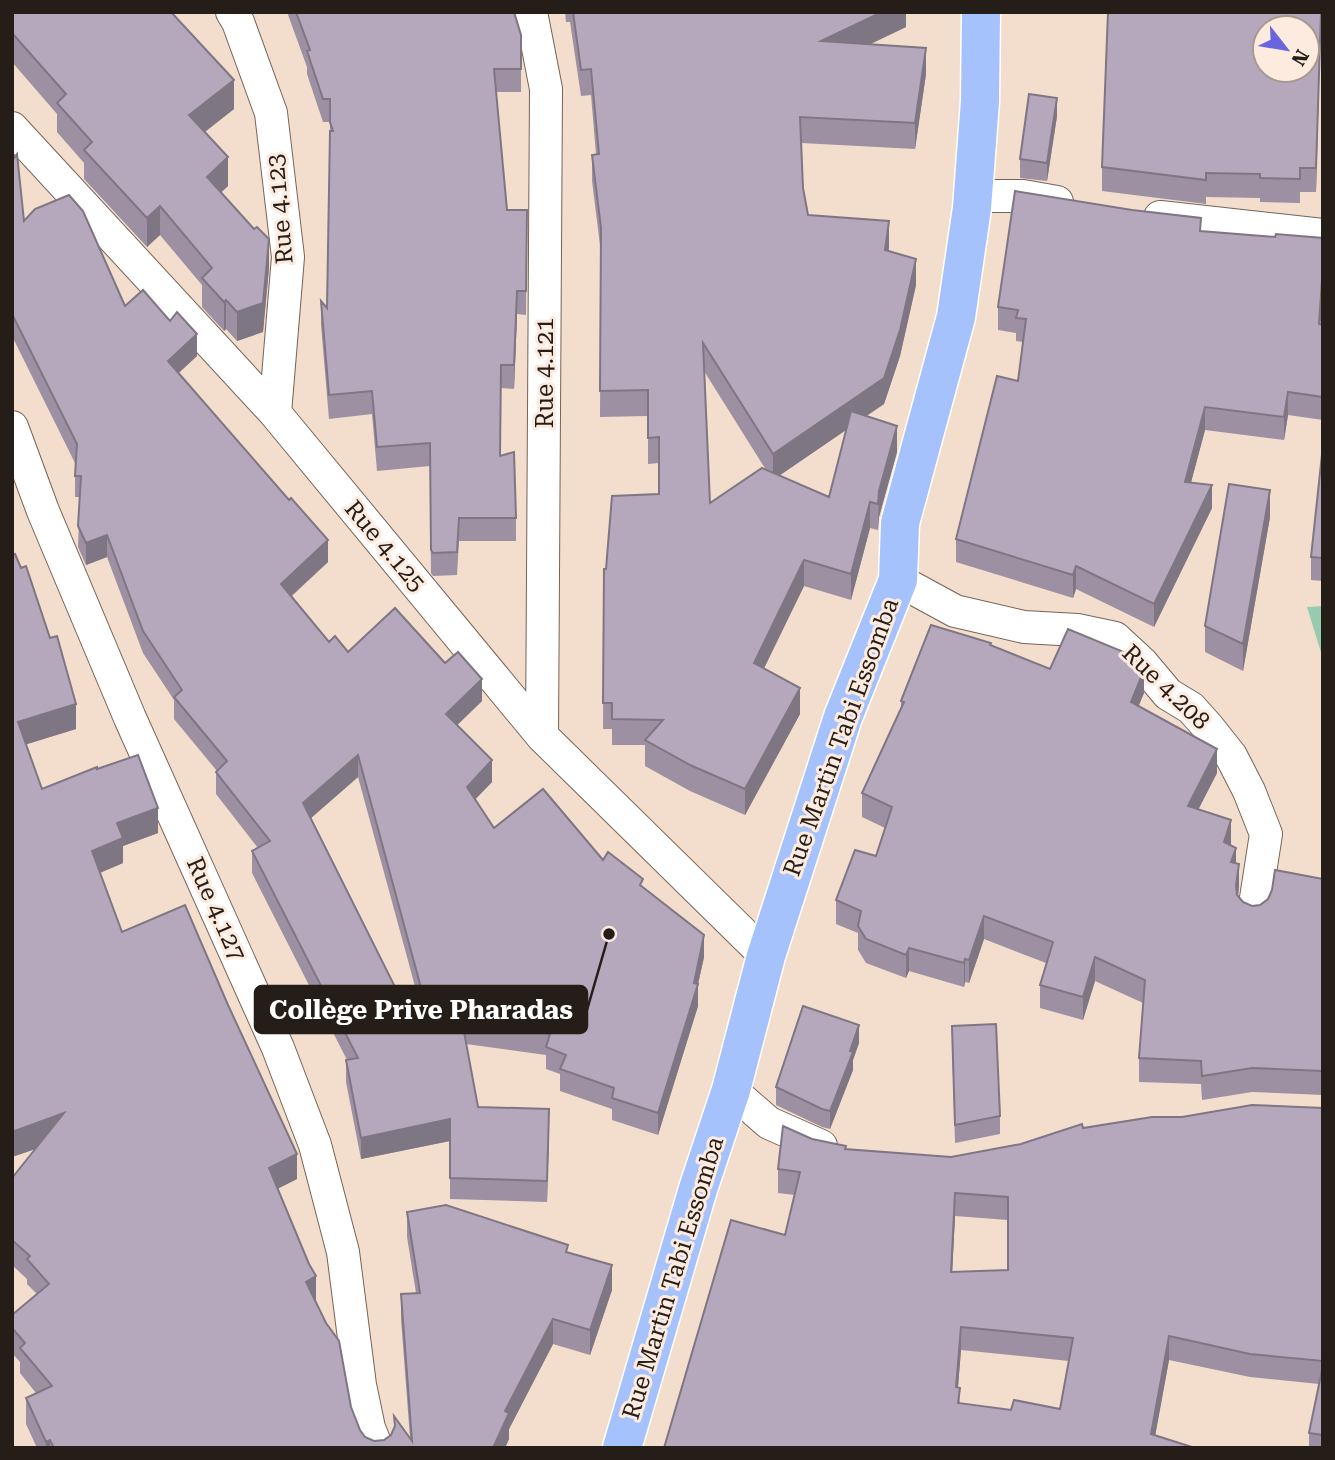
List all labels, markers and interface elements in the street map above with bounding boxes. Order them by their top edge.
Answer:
north arrow [1251,14,1321,84]
text: N [1286,45,1314,70]
street label: Rue 4.123 [261,153,299,265]
street label: Rue 4.121 [531,318,559,428]
street label: Rue 4.125 [339,495,431,597]
street label: Rue Martin Tabi Essomba [778,594,904,880]
street label: Rue 4.208 [1117,639,1215,735]
street label: Rue 4.127 [181,853,251,965]
callout: Collège Prive Pharadas [255,986,587,1033]
text: Collège Prive Pharadas [269,995,573,1025]
street label: Rue Martin Tabi Essomba [617,1133,729,1423]

